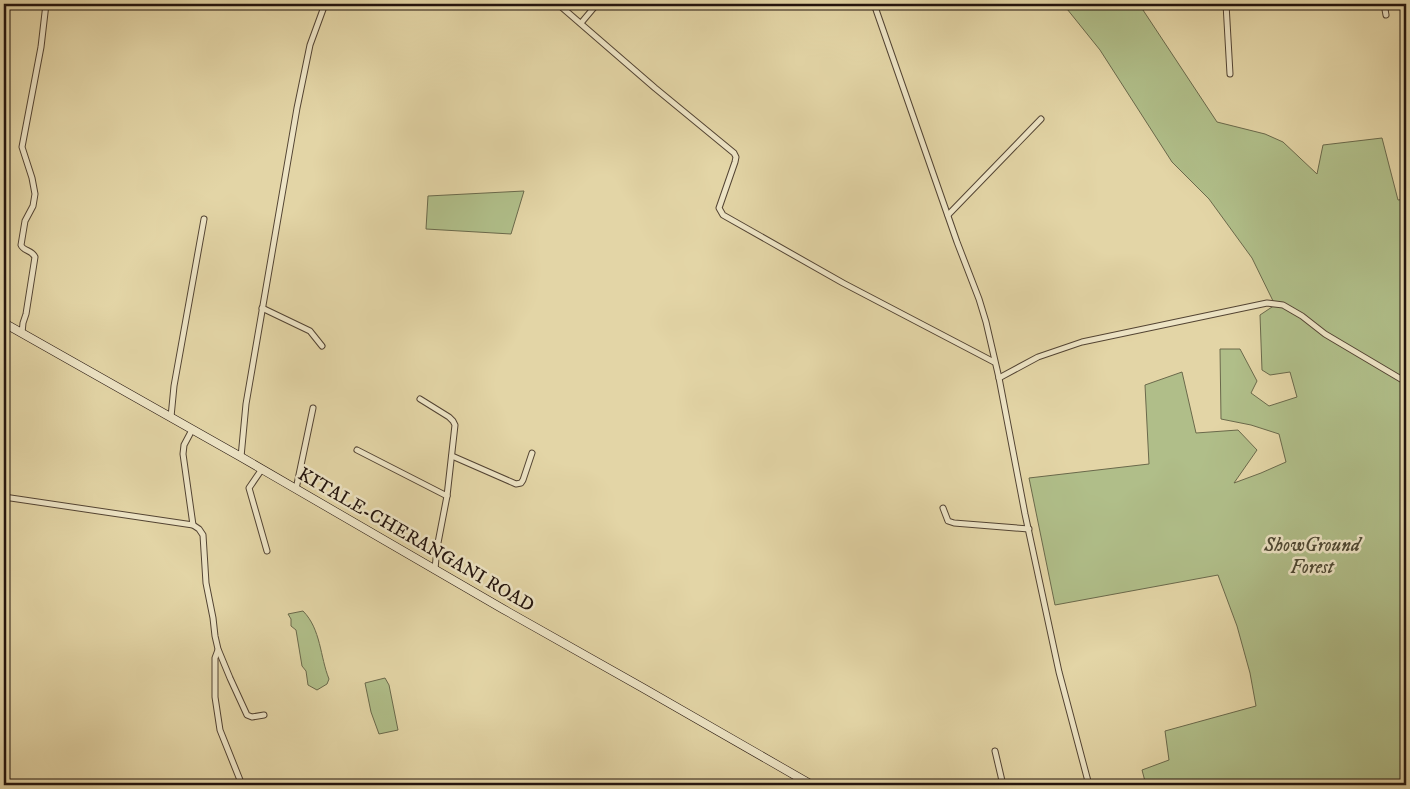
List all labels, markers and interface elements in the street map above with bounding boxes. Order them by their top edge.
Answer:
street label: KITALE-CHERANGANI ROAD [294,463,538,617]
park label: ShowGround Forest [1263,534,1363,579]

